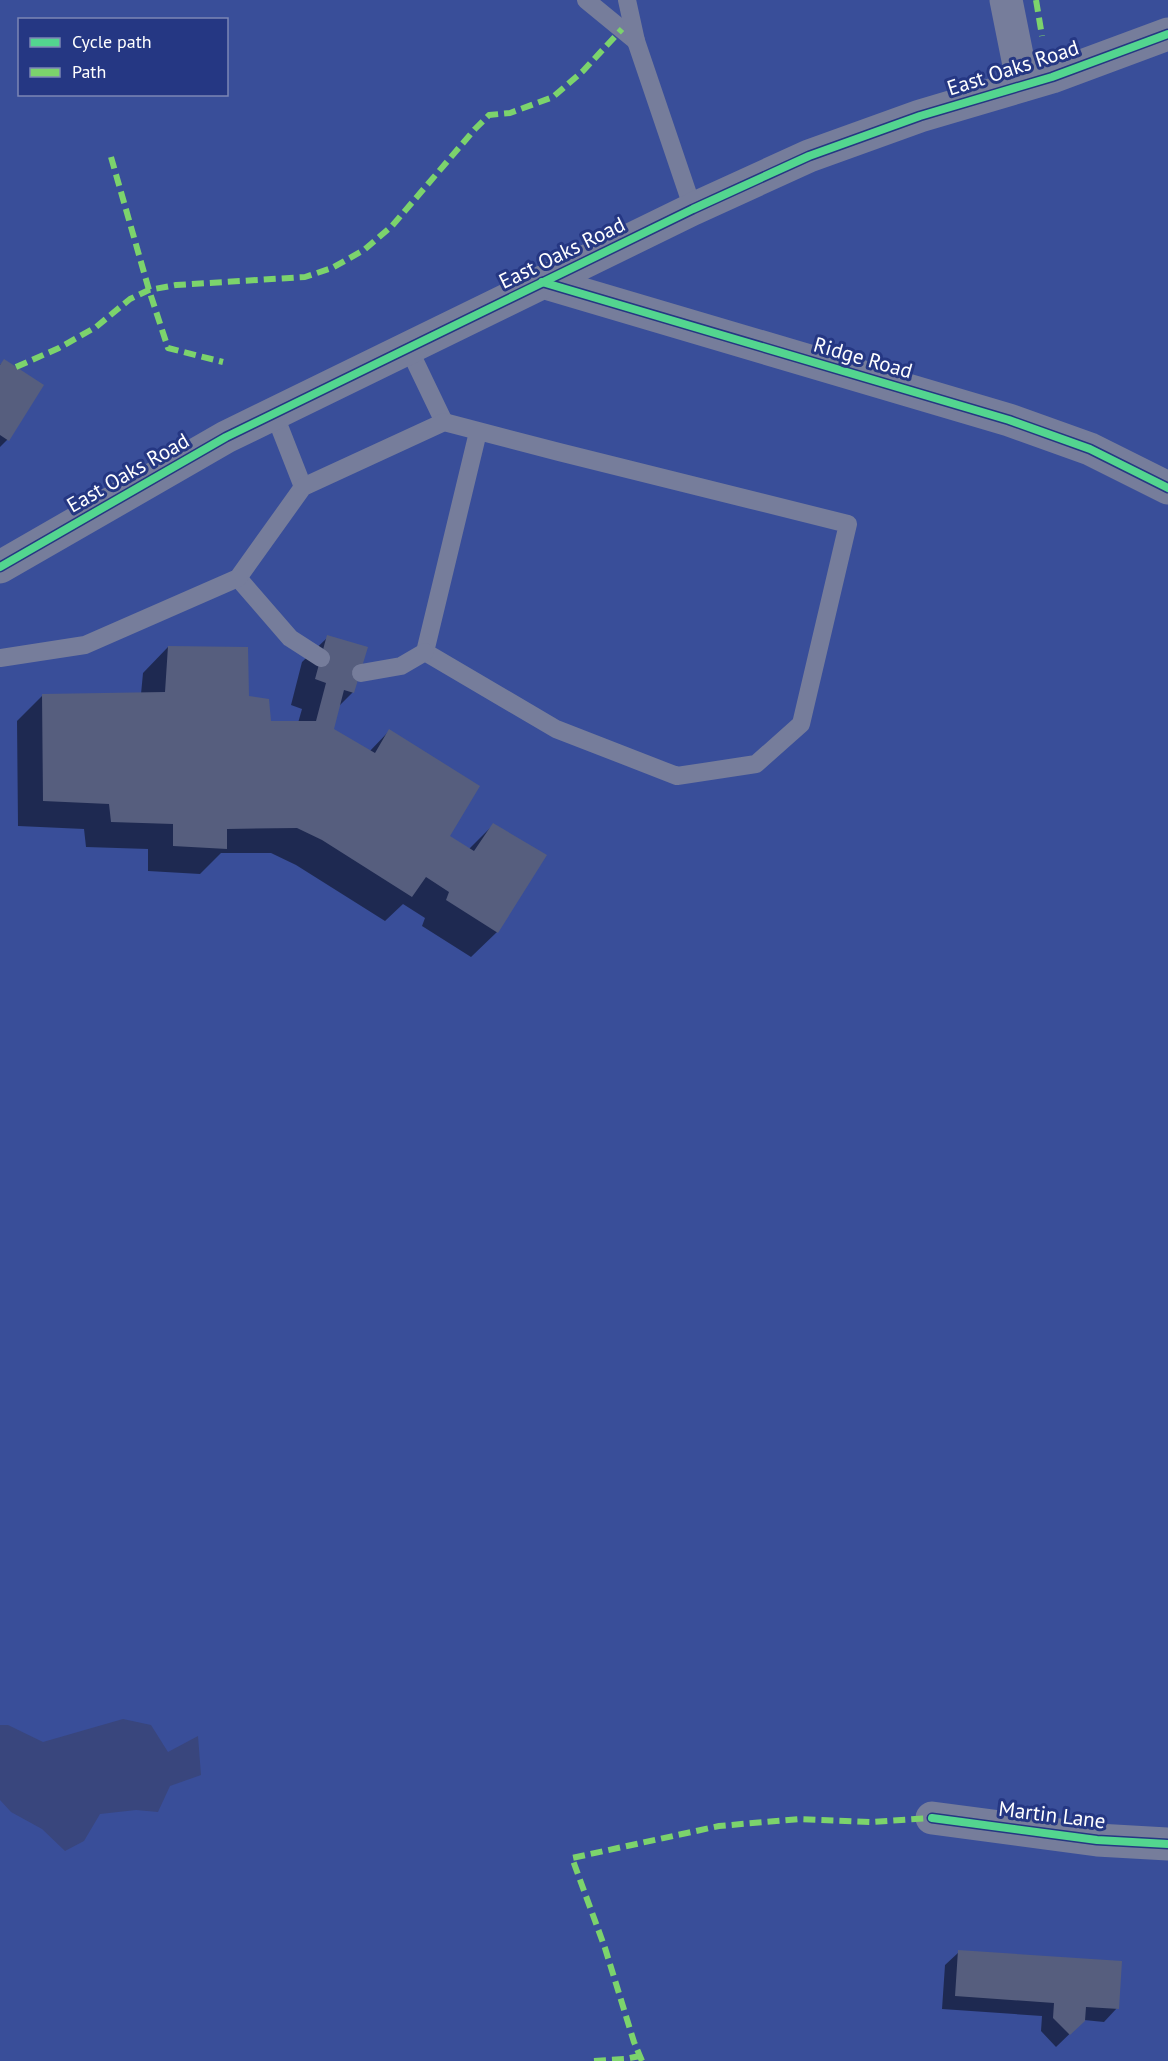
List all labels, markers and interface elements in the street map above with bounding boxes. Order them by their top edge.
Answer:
legend [18,18,228,96]
text: Cycle path [72,30,152,53]
street label: East Oaks Road [944,34,1082,102]
text: Path [72,60,106,83]
street label: East Oaks Road [494,210,629,295]
street label: Ridge Road [811,331,916,384]
street label: East Oaks Road [62,427,194,519]
street label: Martin Lane [997,1795,1107,1834]

